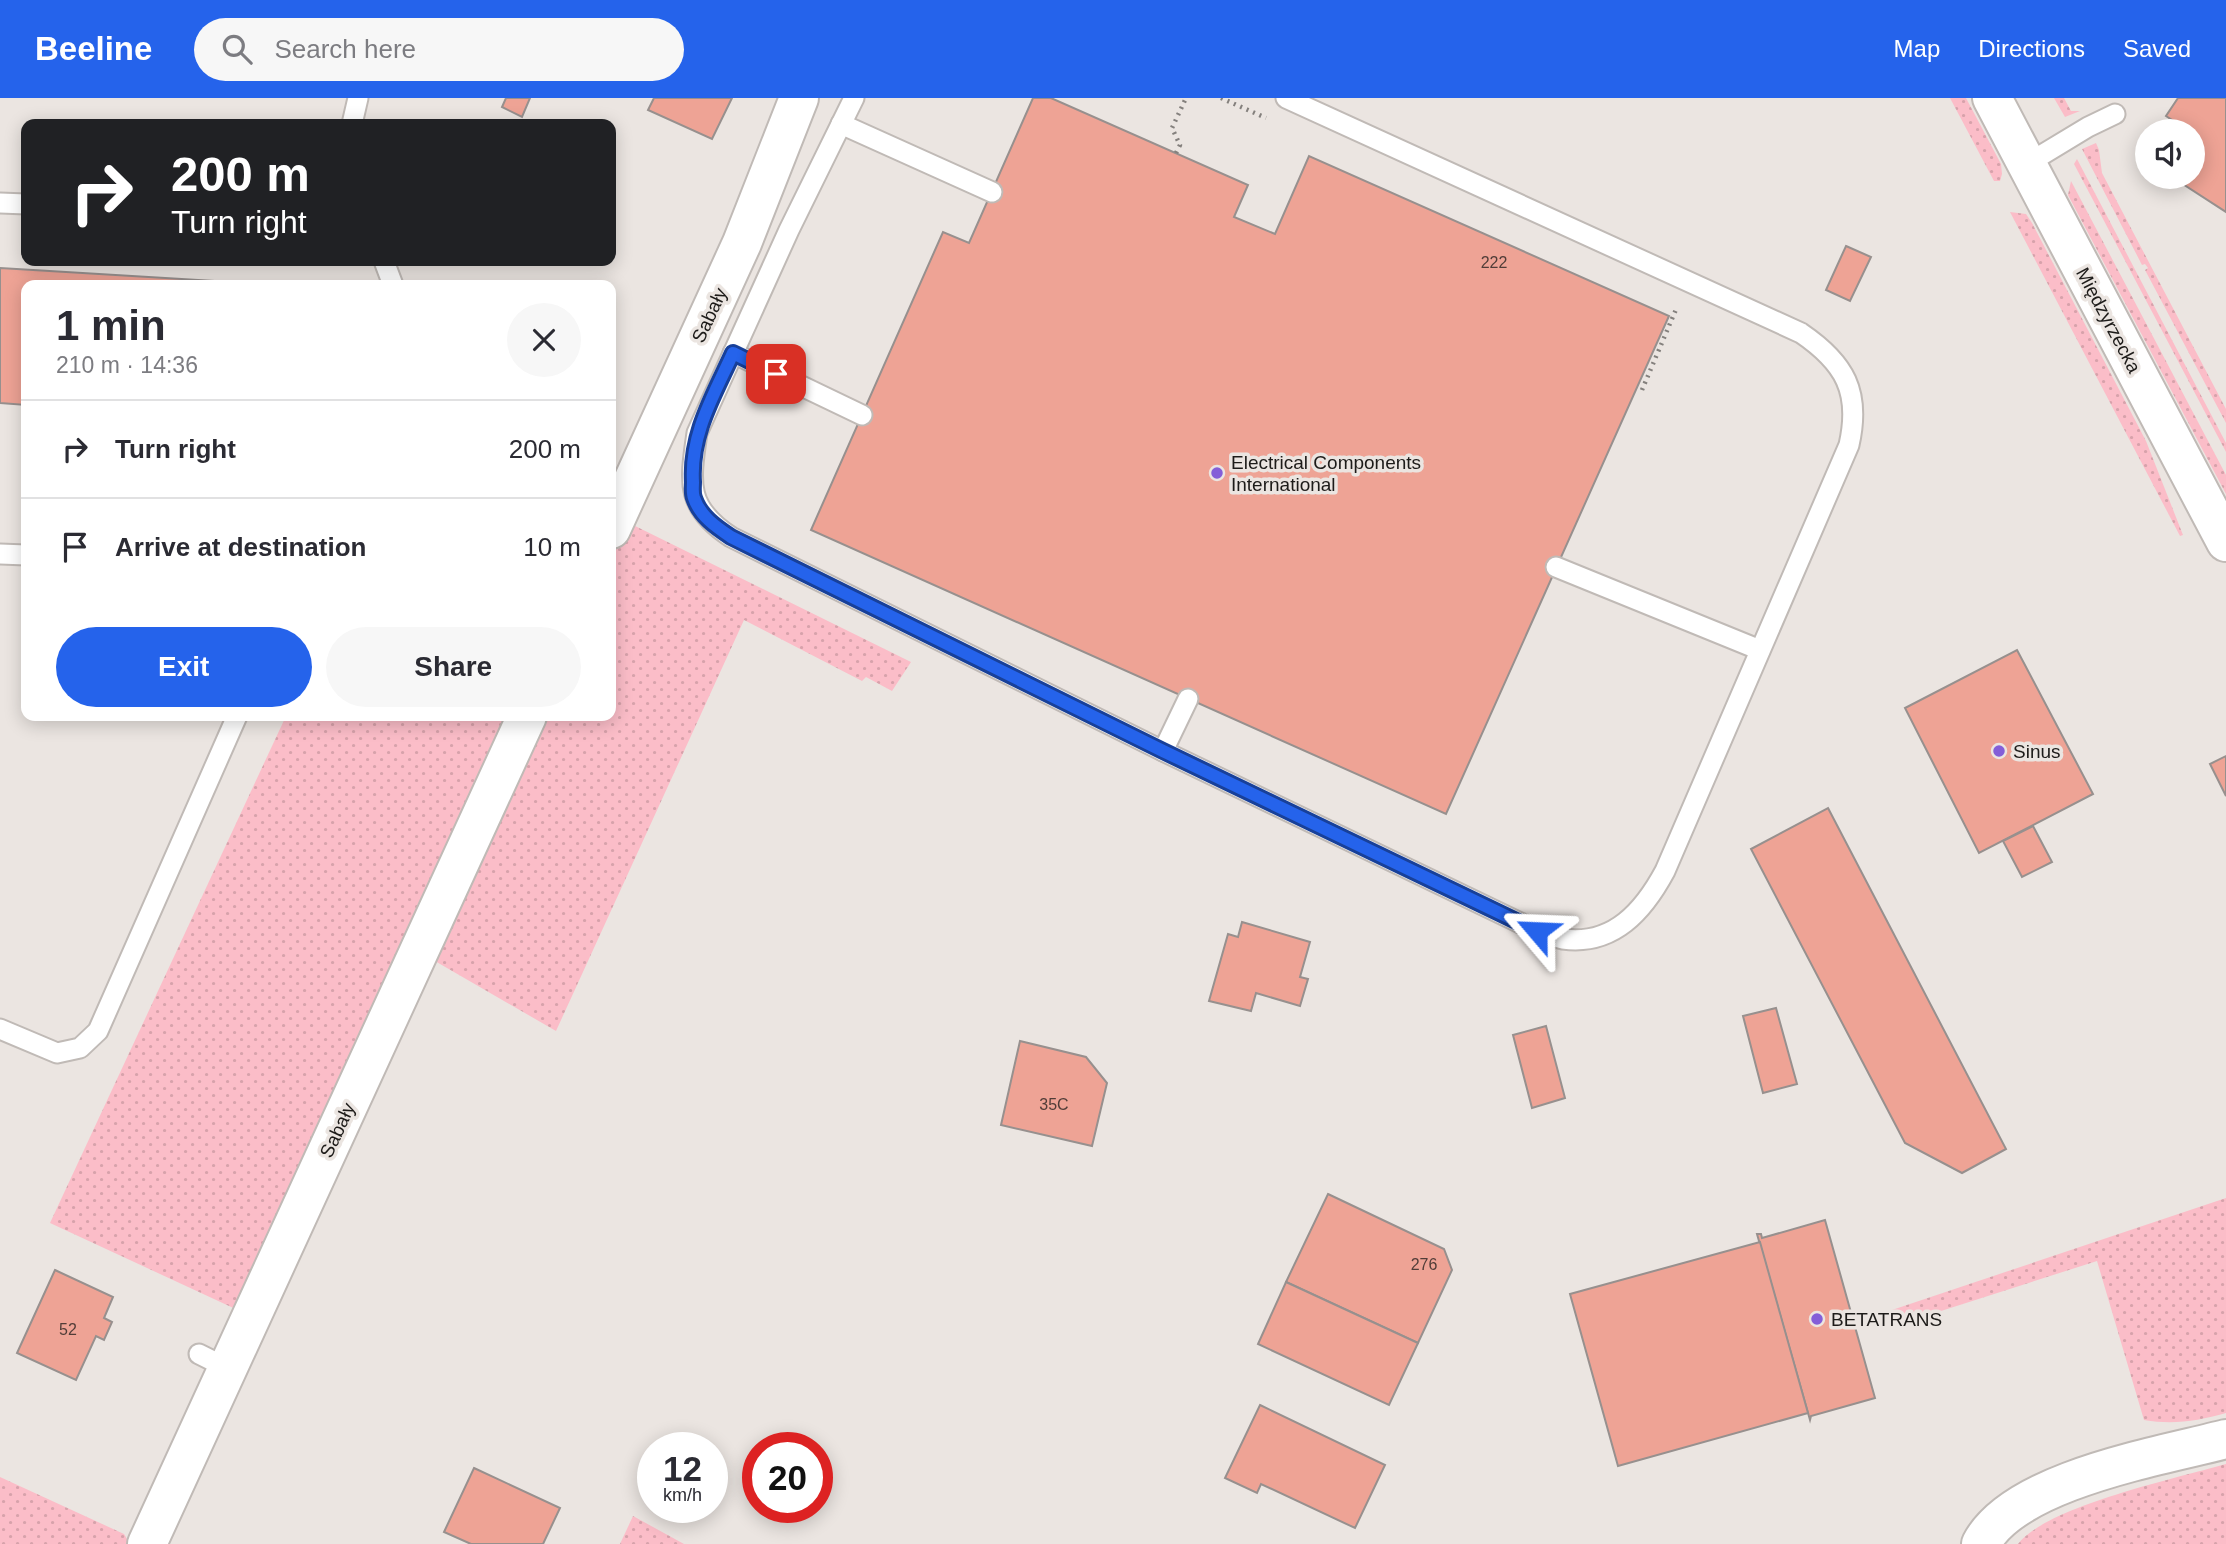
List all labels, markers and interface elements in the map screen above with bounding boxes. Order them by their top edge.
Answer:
search box [194,18,684,81]
text: Beeline [35,30,152,67]
icon: search [218,30,256,68]
text: Search here [274,34,416,64]
text: Map [1894,35,1940,62]
text: Directions [1978,35,2085,62]
text: Saved [2123,35,2191,62]
map controls [2135,119,2205,189]
button: sound [2135,119,2205,189]
icon: right [56,147,147,238]
text: 200 m [171,147,310,201]
text: Turn right [171,204,307,240]
house number: 222 [1481,254,1507,271]
street label: Międzyrzecka [2072,264,2145,377]
street label: Sabały [688,284,731,346]
text: 1 min [56,302,166,349]
button: close [507,303,581,377]
pin [746,344,806,404]
text: 210 m · 14:36 [56,352,198,378]
icon: arrive [757,355,795,393]
icon: right [56,430,94,468]
text: Turn right [115,434,236,464]
text: 200 m [509,434,581,464]
place label: Electrical Components International [1231,452,1421,495]
marker: Electrical Components International [1209,465,1225,481]
icon: arrive [56,528,94,566]
text: Arrive at destination [115,532,366,562]
text: 10 m [523,532,581,562]
button: Exit [56,627,312,707]
button: Share [326,627,581,707]
place label: Sinus [2013,741,2061,762]
marker: Sinus [1991,743,2007,759]
position arrow [1500,894,1574,968]
house number: 35C [1039,1096,1069,1113]
street label: Sabały [316,1099,359,1161]
house number: 276 [1411,1256,1437,1273]
place label: BETATRANS [1831,1309,1942,1330]
marker: BETATRANS [1809,1311,1825,1327]
house number: 52 [59,1321,77,1338]
speed limit sign: 20 [742,1432,833,1523]
text: 12 [663,1449,702,1488]
text: km/h [663,1485,702,1505]

